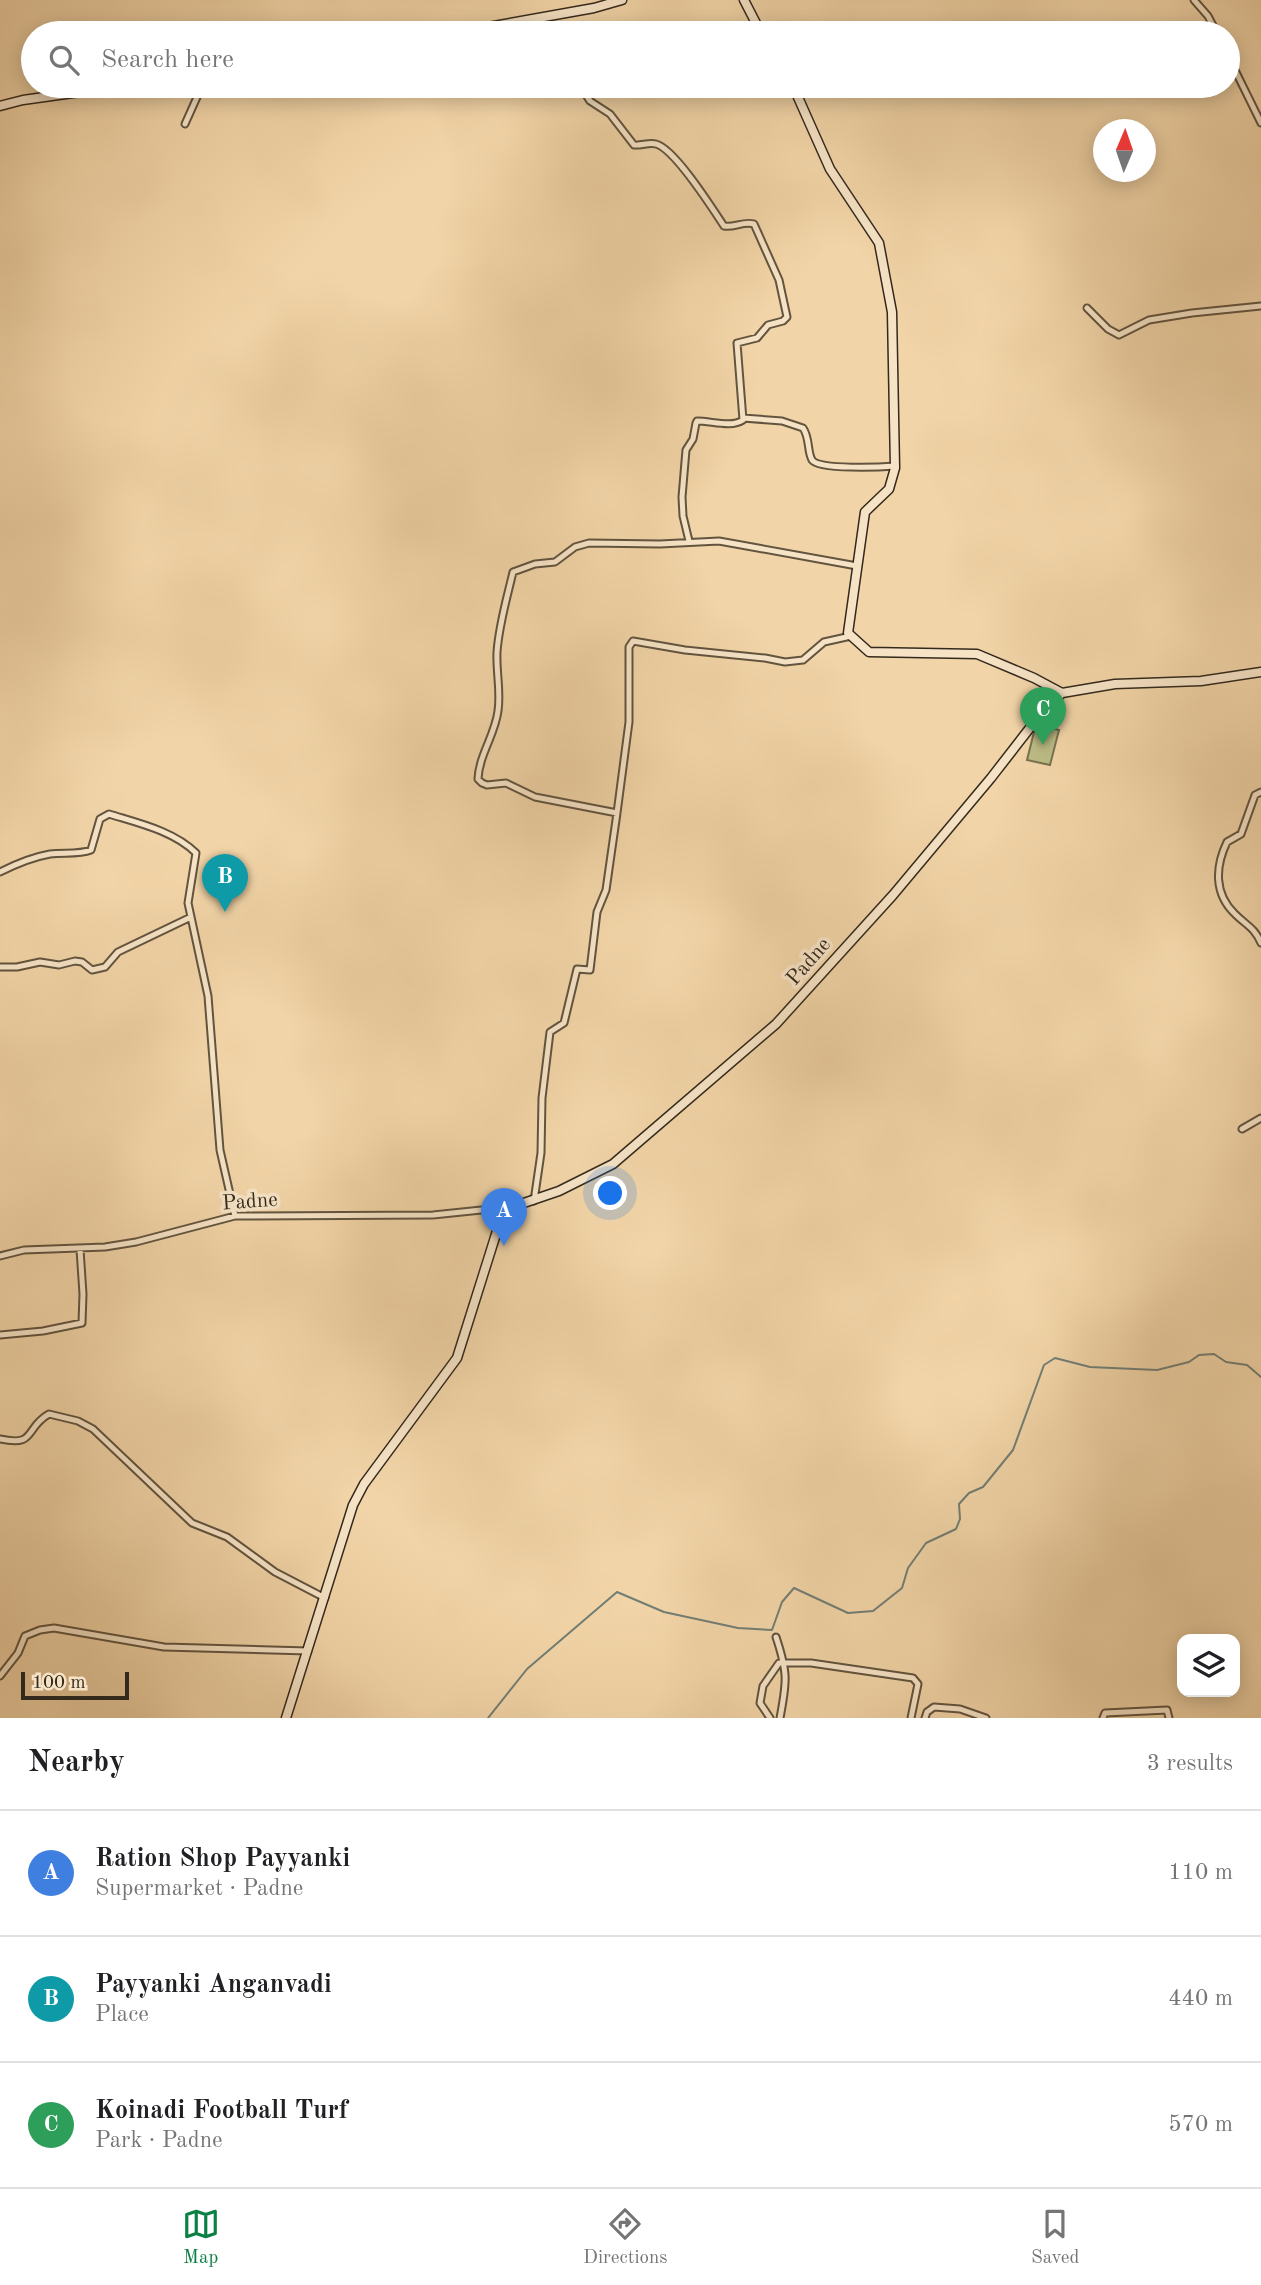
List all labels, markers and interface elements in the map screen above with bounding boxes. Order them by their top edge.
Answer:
search box [21,21,1240,98]
icon: search [45,41,83,79]
text: Search here [101,47,234,73]
north arrow [1093,119,1156,182]
pin: C [1020,687,1066,745]
pin: B [202,854,248,912]
street label: Padne [783,934,835,990]
your location [593,1176,627,1210]
pin: A [481,1188,527,1246]
street label: Padne [221,1190,279,1214]
map controls [1177,1634,1240,1697]
button: layers [1177,1634,1240,1697]
scale bar [21,1669,130,1701]
text: 100 m [32,1674,85,1693]
text: Nearby [28,1748,125,1778]
text: 3 results [1147,1752,1233,1775]
text: Ration Shop Payyanki [95,1846,350,1872]
text: A [42,1861,60,1884]
text: 110 m [1168,1861,1233,1884]
text: Supermarket · Padne [95,1877,303,1900]
text: Payyanki Anganvadi [95,1972,332,1998]
text: B [43,1987,59,2010]
text: 440 m [1168,1987,1233,2010]
text: Place [95,2003,149,2026]
text: Koinadi Football Turf [95,2098,348,2124]
text: C [43,2113,59,2136]
text: 570 m [1168,2113,1233,2136]
text: Park · Padne [95,2129,223,2152]
tab: Map [182,2205,220,2270]
tab: Directions [583,2205,668,2270]
tab: Saved [1031,2205,1079,2270]

